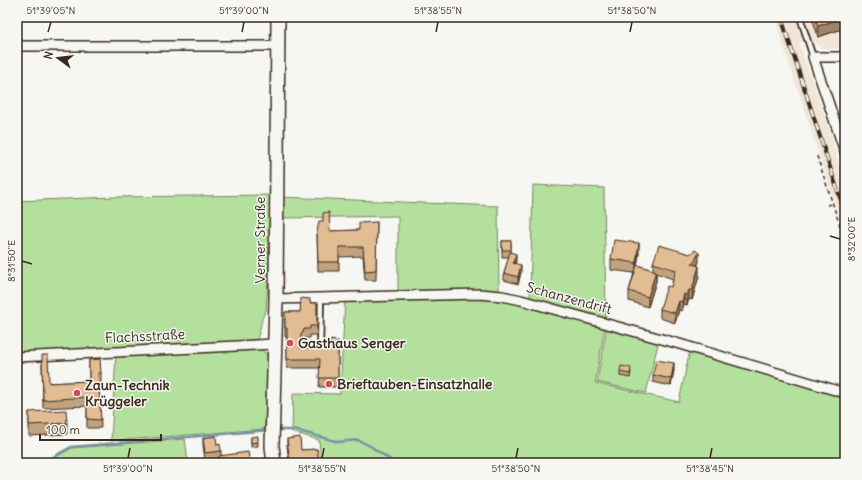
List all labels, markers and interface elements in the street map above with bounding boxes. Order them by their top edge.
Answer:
text: 51°39'05"N [26,4,76,17]
text: 51°39'00"N [219,4,269,17]
text: 51°38'55"N [414,4,462,17]
text: 51°38'50"N [607,4,657,17]
north arrow [38,38,78,78]
text: N [41,50,56,61]
street label: Verner Straße [251,196,269,284]
text: 8°32'00"E [845,217,858,261]
text: 8°31'50"E [5,240,18,282]
street label: Schanzendrift [524,278,614,318]
street label: Flachsstraße [104,325,186,347]
place label: Gasthaus Senger [298,334,406,352]
marker: Gasthaus Senger [285,338,295,348]
place label: Brieftauben-Einsatzhalle [337,375,493,393]
place label: Zaun-Technik Krüggeler [85,376,170,410]
marker: Brieftauben-Einsatzhalle [324,379,334,389]
marker: Zaun-Technik Krüggeler [72,388,82,398]
scale bar [40,416,161,442]
text: 100 m [46,422,80,437]
text: 51°39'00"N [103,462,153,475]
text: 51°38'55"N [298,462,346,475]
text: 51°38'50"N [491,462,541,475]
text: 51°38'45"N [686,462,734,475]

